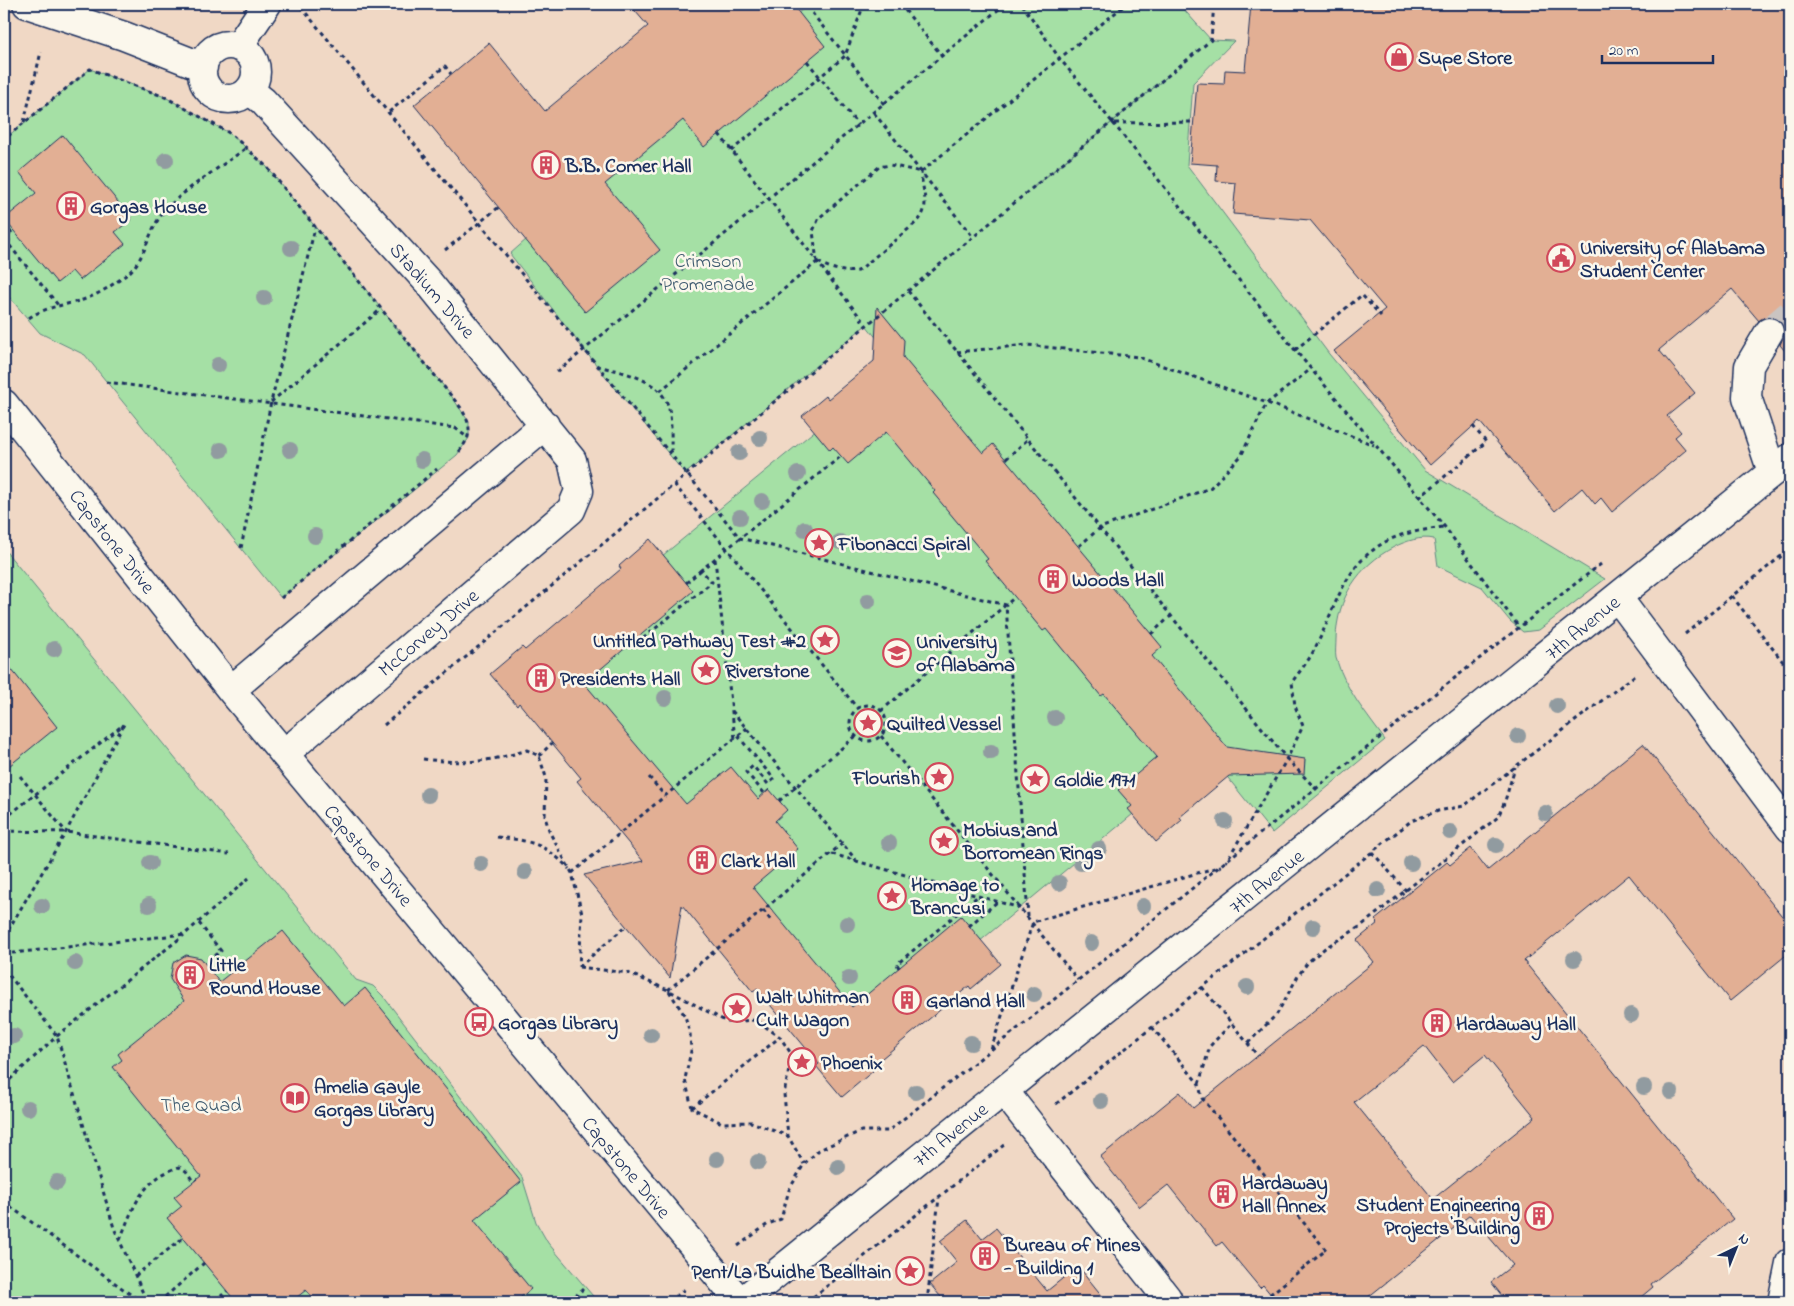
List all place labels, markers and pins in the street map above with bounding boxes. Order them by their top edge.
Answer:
shop icon: Supe Store [1384,42,1414,72]
place label: Supe Store [1418,45,1513,74]
building icon: B.B. Comer Hall [531,150,561,180]
place label: B.B. Comer Hall [564,153,691,182]
building icon: Gorgas House [56,191,86,221]
place label: Gorgas House [90,194,208,224]
place label: University of Alabama Student Center [1580,235,1765,287]
public building icon: University of Alabama Student Center [1546,243,1576,273]
place icon: Fibonacci Spiral [804,528,834,558]
place label: Fibonacci Spiral [837,531,970,560]
building icon: Woods Hall [1038,564,1068,594]
place label: Woods Hall [1072,567,1164,596]
place icon: Untitled Pathway Test #2 [810,625,840,655]
place label: Untitled Pathway Test #2 [593,628,806,658]
place label: University of Alabama [916,629,1015,681]
school or university icon: University of Alabama [882,638,912,668]
place icon: Riverstone [691,655,721,685]
place label: Riverstone [725,658,810,687]
building icon: Presidents Hall [526,663,556,693]
place label: Presidents Hall [560,666,680,695]
place icon: Quilted Vessel [853,708,883,738]
place label: Quilted Vessel [887,711,1001,740]
place icon: Flourish [924,762,954,792]
place icon: Goldie 1971 [1020,764,1050,794]
place label: Flourish [851,765,920,794]
place label: Goldie 1971 [1054,767,1136,796]
place label: Mobius and Borromean Rings [962,817,1104,870]
place icon: Mobius and Borromean Rings [929,826,959,856]
building icon: Clark Hall [687,845,717,875]
place label: Clark Hall [721,848,795,877]
place label: Homage to Brancusi [910,872,999,924]
place icon: Homage to Brancusi [877,881,907,911]
place label: Little Round House [209,952,322,1004]
building icon: Little Round House [175,960,205,990]
place label: Walt Whitman Cult Wagon [756,984,869,1037]
building icon: Garland Hall [892,985,922,1015]
place label: Garland Hall [926,988,1025,1017]
place icon: Walt Whitman Cult Wagon [722,993,752,1023]
bus stop icon: Gorgas Library [464,1007,494,1037]
building icon: Hardaway Hall [1422,1008,1452,1038]
place label: Gorgas Library [498,1010,618,1040]
place label: Hardaway Hall [1456,1011,1576,1041]
place icon: Phoenix [787,1047,817,1077]
place label: Phoenix [821,1050,883,1079]
place label: Amelia Gayle Gorgas Library [314,1074,434,1127]
library icon: Amelia Gayle Gorgas Library [280,1083,310,1113]
place label: Hardaway Hall Annex [1242,1170,1328,1222]
building icon: Hardaway Hall Annex [1208,1179,1238,1209]
place label: Student Engineering Projects Building [1356,1192,1520,1245]
building icon: Student Engineering Projects Building [1524,1201,1554,1231]
place label: Bureau of Mines - Building 1 [1003,1232,1141,1285]
building icon: Bureau of Mines - Building 1 [970,1241,1000,1271]
place icon: Pent/La Buidhe Bealltain [895,1256,925,1286]
place label: Pent/La Buidhe Bealltain [692,1259,891,1288]

